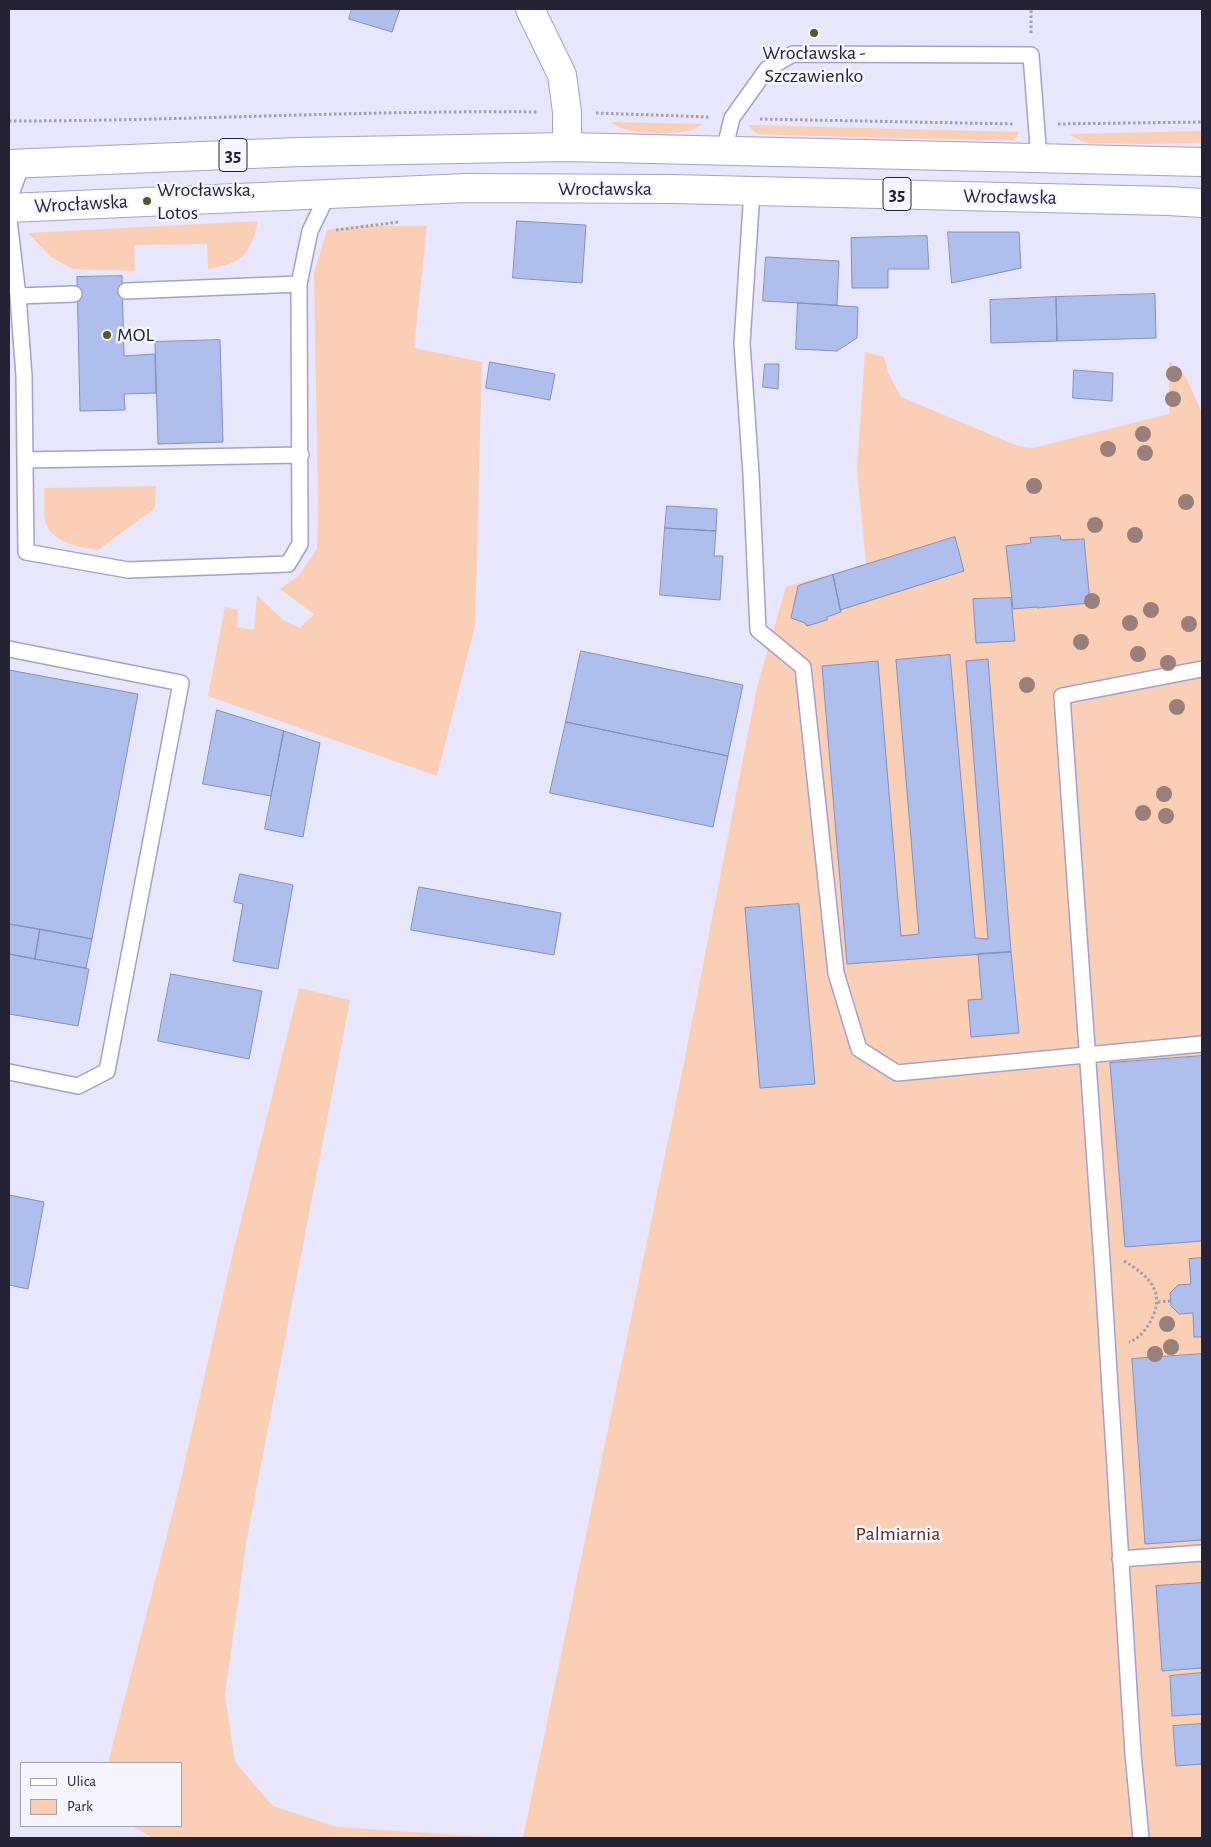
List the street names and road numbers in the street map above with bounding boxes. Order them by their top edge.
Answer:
road number: 35 [219,138,247,172]
street label: Wrocławska [558,177,652,201]
road number: 35 [883,178,911,210]
street label: Wrocławska [963,184,1057,210]
street label: Wrocławska [33,190,129,218]

